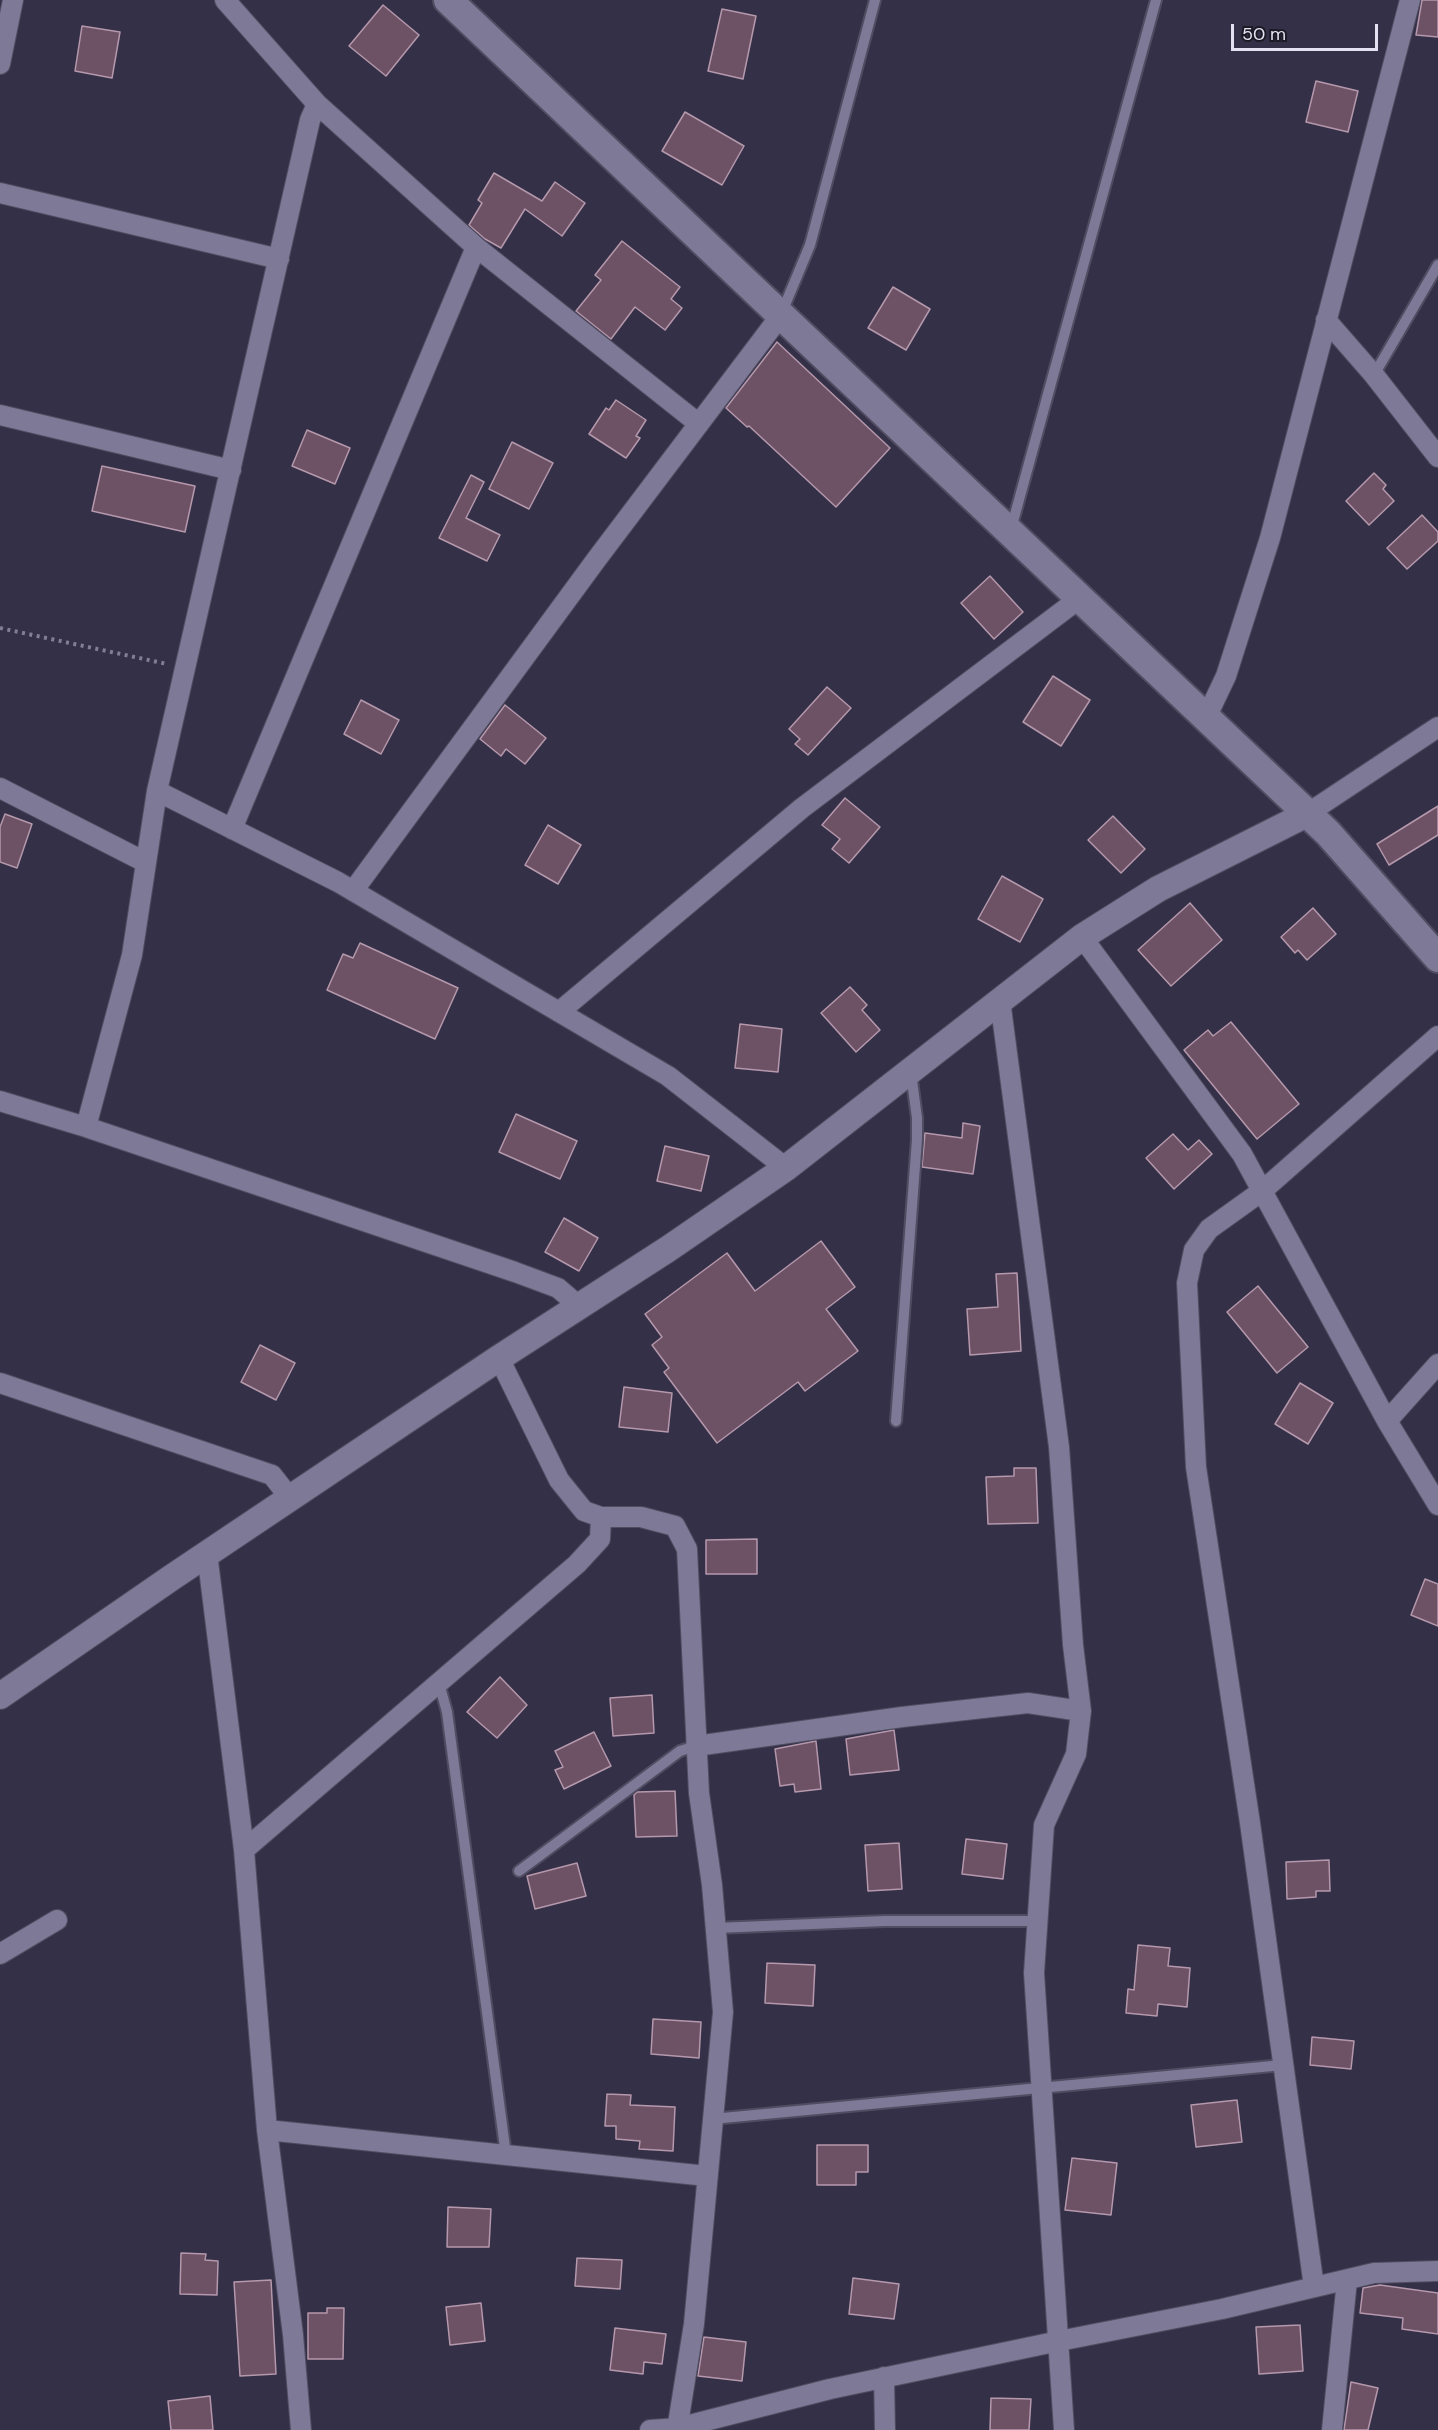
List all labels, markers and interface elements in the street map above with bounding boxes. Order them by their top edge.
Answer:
scale bar [1234,12,1381,50]
text: 50 m [1242,22,1286,46]

